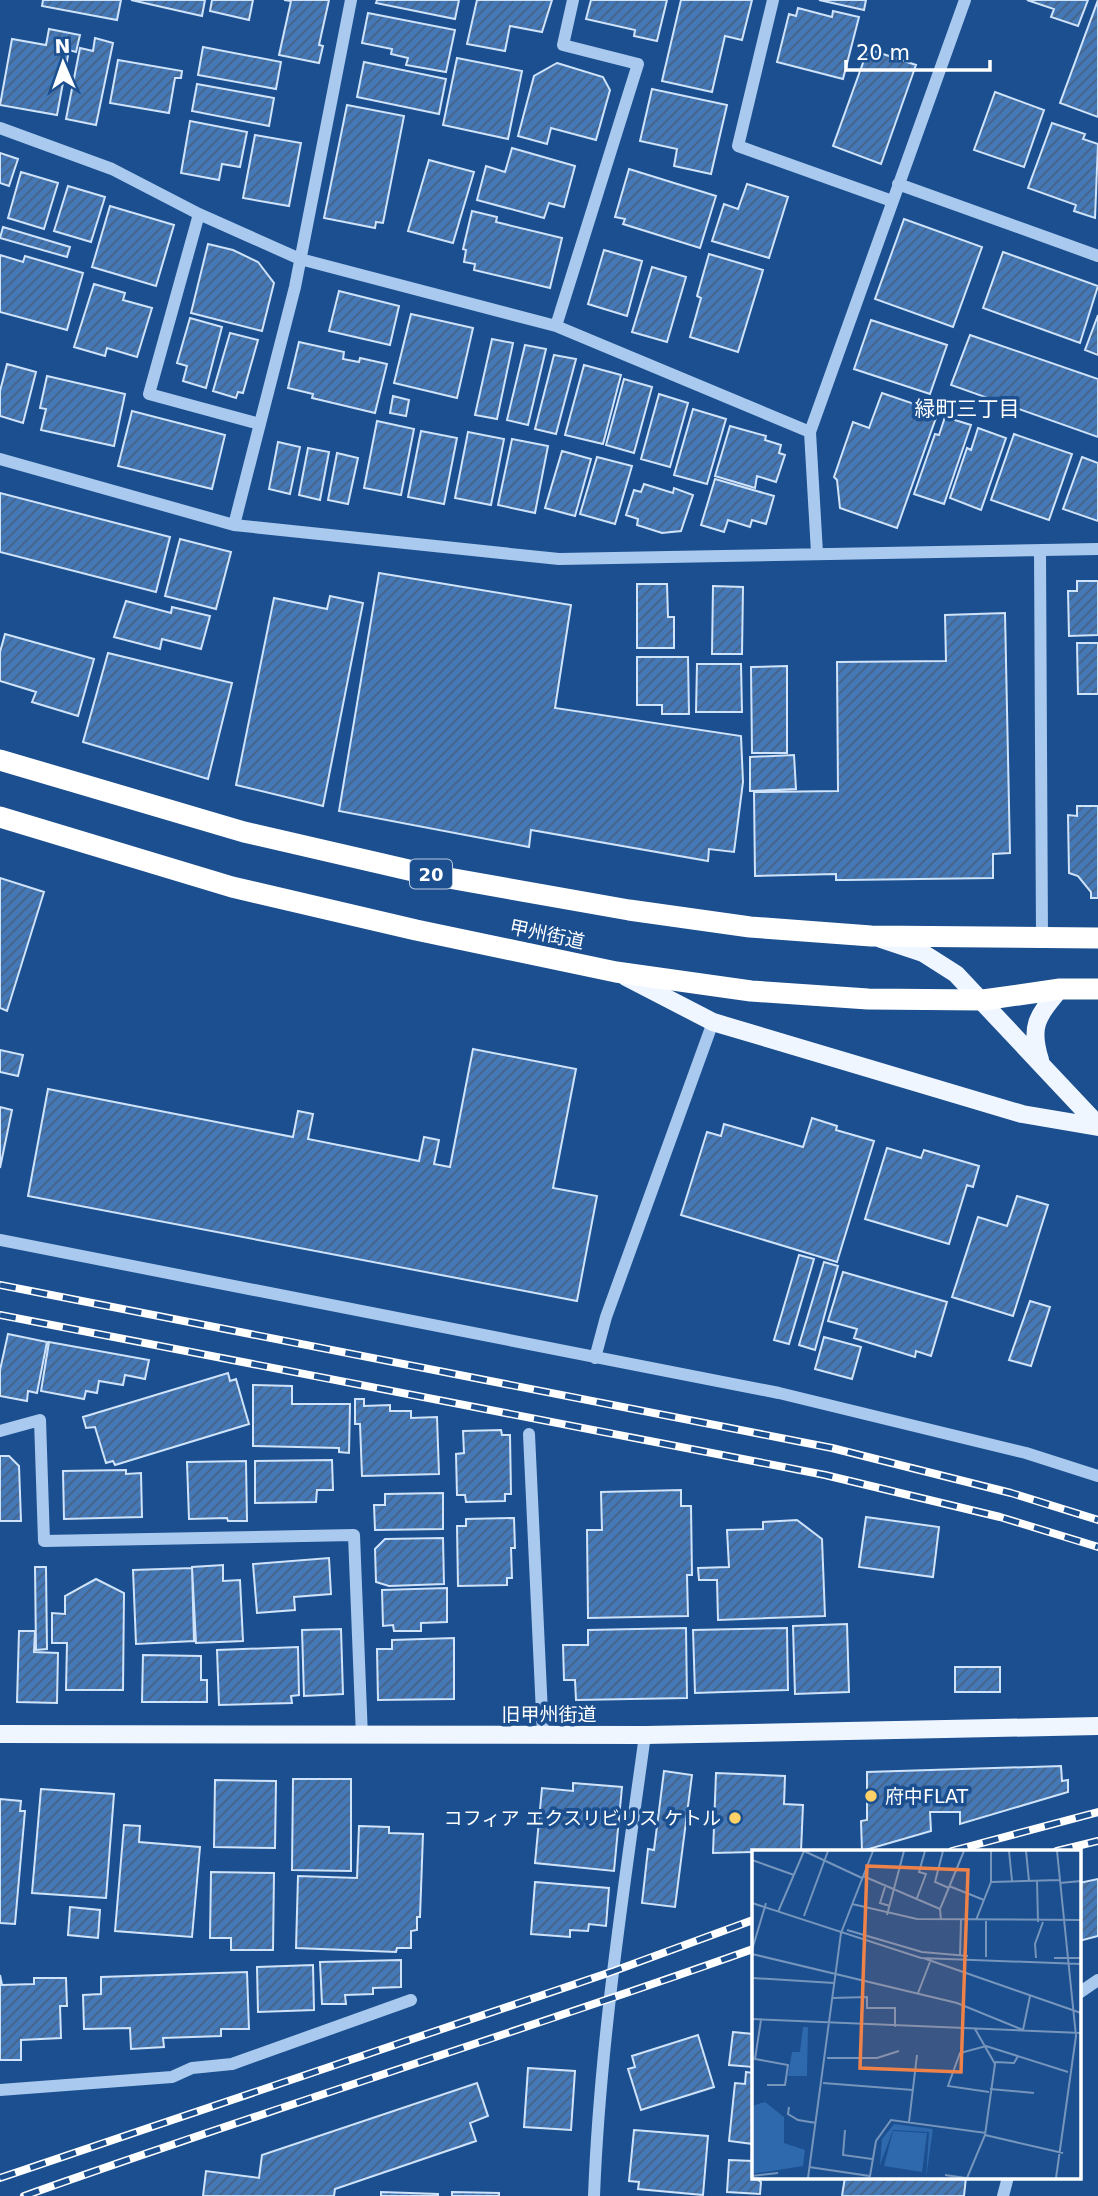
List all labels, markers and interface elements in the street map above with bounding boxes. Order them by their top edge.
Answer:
north arrow [28,28,98,98]
scale bar [846,28,990,72]
text: N [54,35,71,57]
text: 20 m [856,41,910,65]
district label: 緑町三丁目 [915,397,1020,421]
road number: 20 [410,860,452,888]
street label: 甲州街道 [508,915,586,953]
street label: 旧甲州街道 [501,1703,597,1725]
place label: 府中FLAT [885,1785,968,1807]
marker: 府中FLAT [863,1788,879,1804]
place label: コフィア エクスリビリス ケトル [444,1807,721,1829]
marker: コフィア エクスリビリス ケトル [727,1810,743,1826]
inset map [752,1850,1080,2178]

